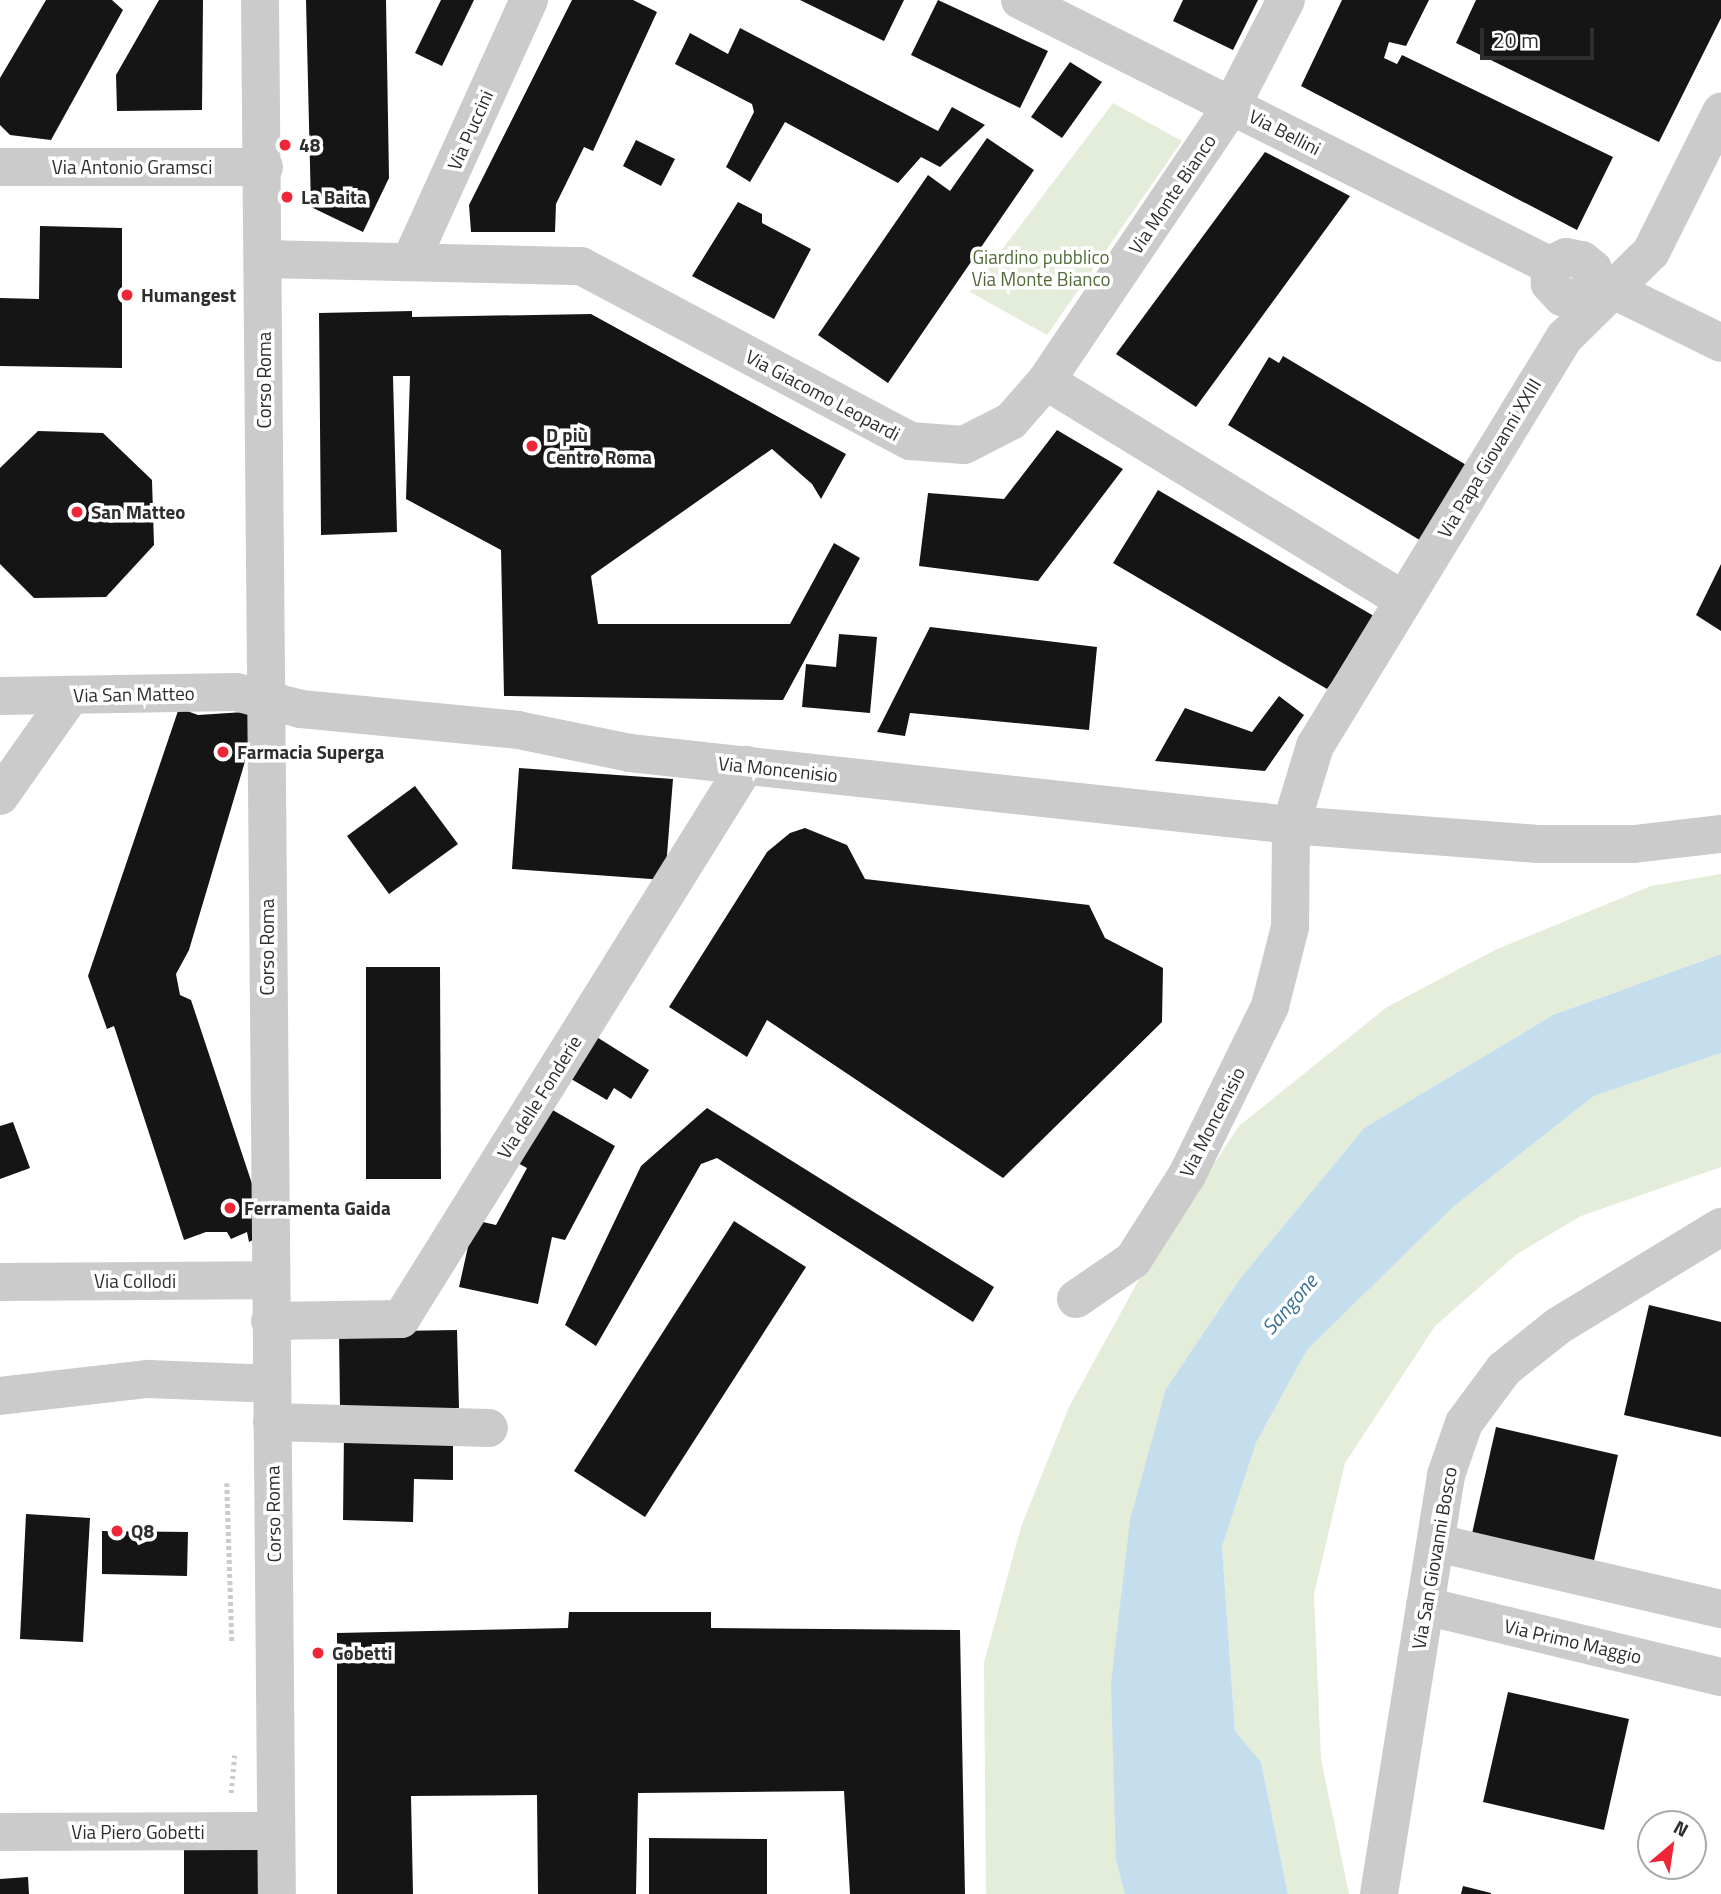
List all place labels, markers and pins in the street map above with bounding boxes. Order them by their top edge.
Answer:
place label: 48 [299,134,320,156]
marker: 48 [277,137,293,153]
place label: La Baita [301,186,367,208]
marker: La Baita [279,189,295,205]
place label: Humangest [141,284,236,306]
marker: Humangest [119,287,135,303]
place label: D più Centro Roma [546,424,652,468]
marker: D più Centro Roma [524,438,540,454]
place label: San Matteo [91,501,185,523]
marker: San Matteo [69,504,85,520]
place label: Farmacia Superga [237,741,384,763]
marker: Farmacia Superga [215,744,231,760]
place label: Ferramenta Gaida [244,1197,391,1219]
marker: Ferramenta Gaida [222,1200,238,1216]
place label: Q8 [131,1520,154,1542]
marker: Q8 [109,1523,125,1539]
place label: Gobetti [332,1642,392,1664]
marker: Gobetti [310,1645,326,1661]

